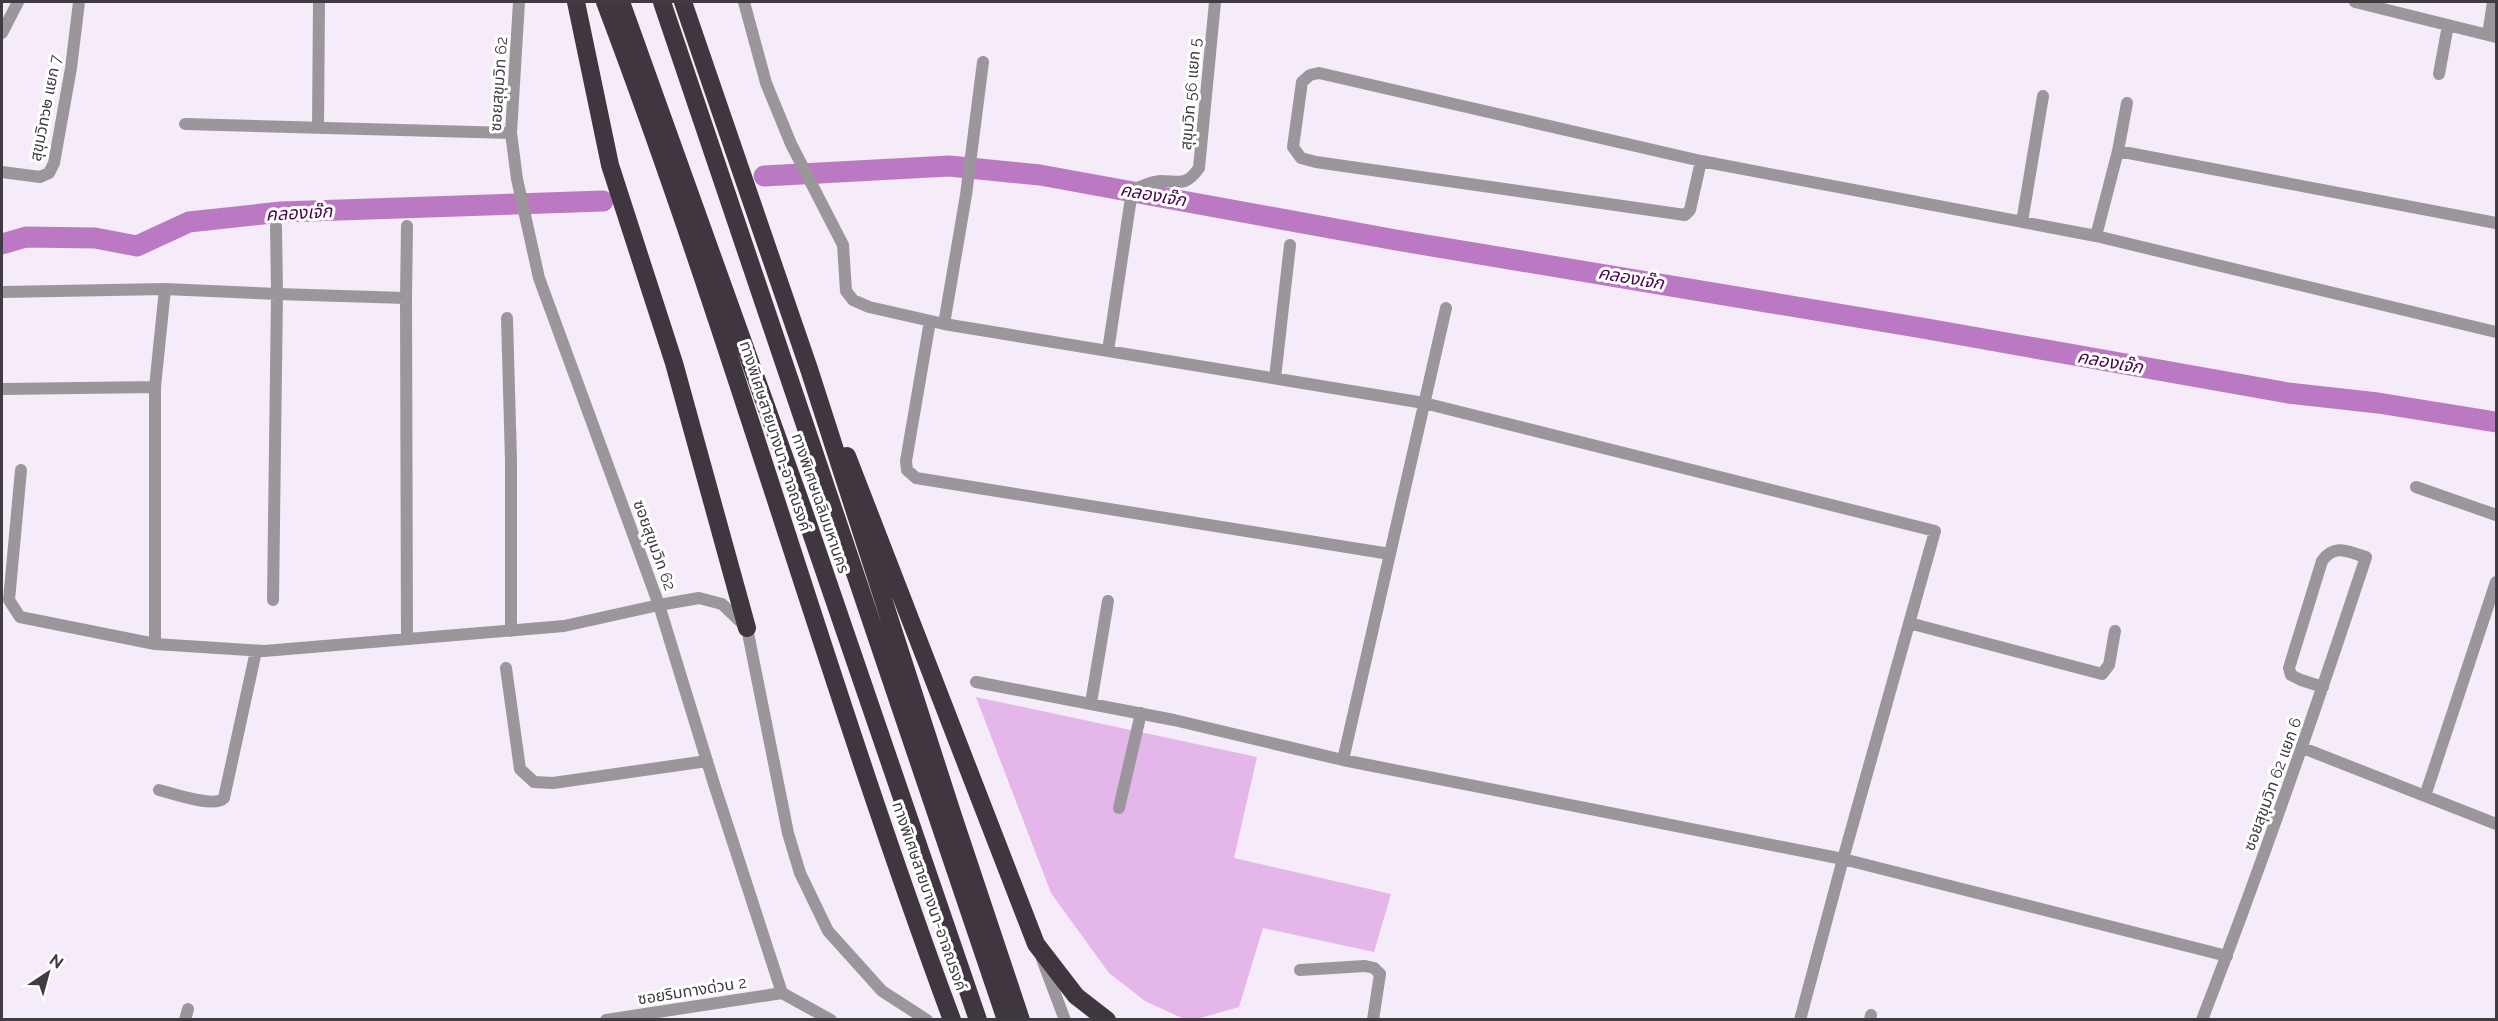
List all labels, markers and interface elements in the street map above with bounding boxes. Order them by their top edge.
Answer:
street label: ซอยสุขุมวิท 62 [486,36,511,132]
street label: สุขุมวิท 56 แยก 5 [1176,37,1205,151]
street label: สุขุมวิท๖๒ แยก 7 [26,53,65,163]
water label: คลองเจ๊ก [1119,178,1189,211]
water label: คลองเจ๊ก [265,200,334,225]
water label: คลองเจ๊ก [1597,261,1667,294]
street label: ทางพิเศษสายบางนา-อาจณรงค์ [736,339,815,534]
water label: คลองเจ๊ก [2076,345,2146,378]
street label: ทางพิเศษเฉลิมมหานคร [788,431,854,576]
street label: ซอยสุขุมวิท 62 [629,497,680,593]
street label: ซอยสุขุมวิท 62 แยก 6 [2240,715,2305,853]
street label: ทางพิเศษสายบางนา-อาจณรงค์ [888,799,971,993]
north arrow [18,943,78,1003]
text: N [46,950,67,973]
street label: ซอยริมทางด่วน 2 [636,973,748,1008]

